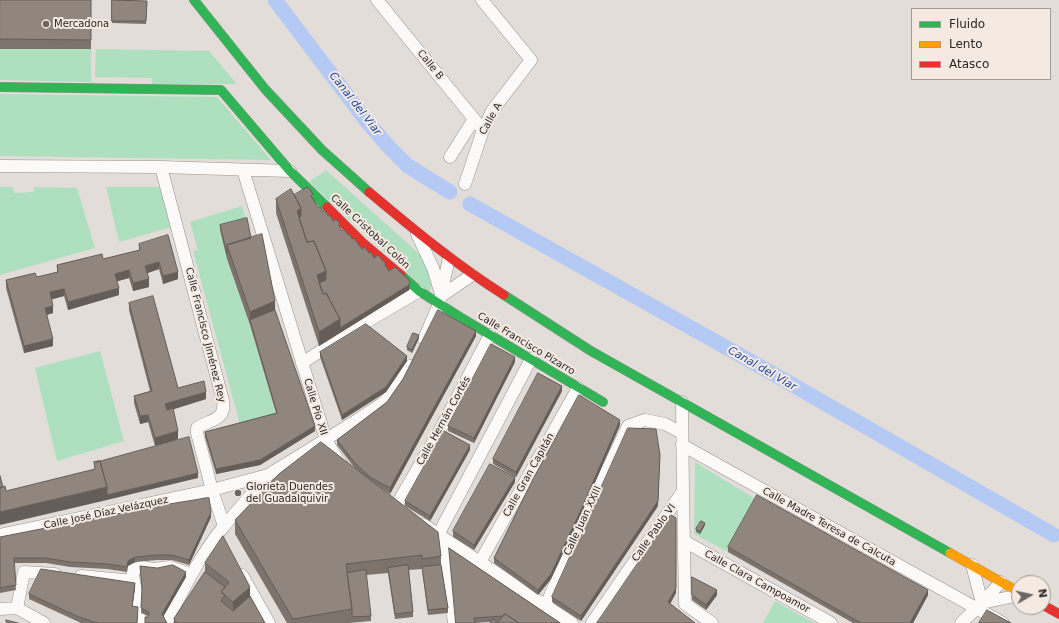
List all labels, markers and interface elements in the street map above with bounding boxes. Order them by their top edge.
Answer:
legend [911,8,1051,80]
text: Fluido [949,17,985,31]
place label: Mercadona [54,18,109,30]
marker: Mercadona [41,19,51,29]
text: Lento [949,37,983,51]
street label: Calle B [414,48,446,82]
text: Atasco [949,57,989,71]
water label: Canal del Viar [326,70,384,138]
street label: Calle A [477,101,505,137]
street label: Calle Cristobal Colón [328,192,412,272]
street label: Calle Francisco Jiménez Rey [182,266,228,404]
street label: Calle Francisco Pizarro [475,310,577,378]
water label: Canal del Viar [725,344,799,394]
street label: Calle Hernán Cortés [414,374,474,468]
street label: Calle Pío XII [301,377,329,437]
street label: Calle Gran Capitán [501,431,557,519]
place label: Glorieta Duendes del Guadalquivir [246,481,333,504]
street label: Calle Juan XXIII [562,484,604,558]
street label: Calle Madre Teresa de Calcuta [760,485,898,569]
marker: Glorieta Duendes del Guadalquivir [233,488,243,498]
street label: Calle José Díaz Velázquez [43,494,169,532]
street label: Calle Pablo VI [630,502,678,564]
street label: Calle Clara Campoamor [702,548,812,616]
north arrow [1011,575,1051,615]
text: N [1035,588,1049,599]

